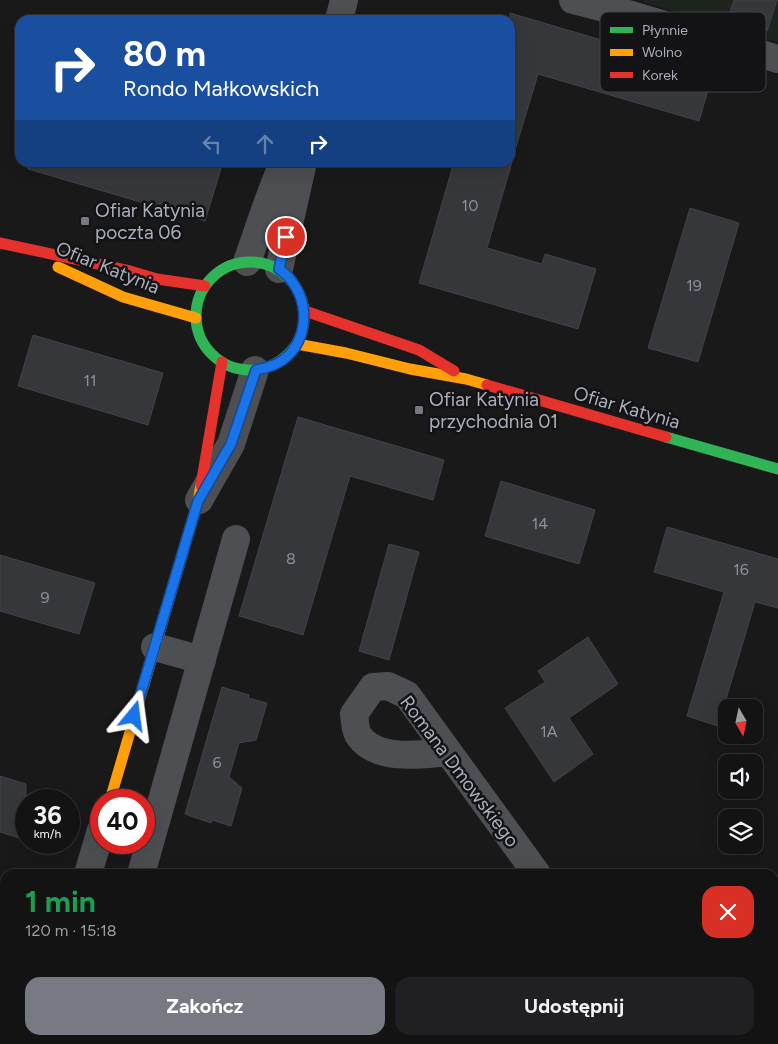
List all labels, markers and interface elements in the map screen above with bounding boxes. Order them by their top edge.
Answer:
legend [600,12,766,92]
text: Płynnie [642,22,688,39]
text: 80 m [123,33,206,75]
icon: right [40,35,105,100]
text: Wolno [642,44,682,61]
text: Korek [642,67,678,84]
text: Rondo Małkowskich [123,75,319,102]
icon: left [198,130,226,158]
icon: ahead [251,130,279,158]
icon: right [304,130,332,158]
house number: 10 [462,196,478,215]
place label: Ofiar Katynia poczta 06 [95,199,205,244]
marker: Ofiar Katynia poczta 06 [79,215,91,227]
pin [265,216,307,258]
icon: arrive [272,223,300,251]
street label: Ofiar Katynia [53,236,163,299]
house number: 19 [686,276,702,295]
house number: 11 [83,371,97,390]
street label: Ofiar Katynia [571,381,683,434]
place label: Ofiar Katynia przychodnia 01 [429,388,558,433]
marker: Ofiar Katynia przychodnia 01 [413,404,425,416]
house number: 14 [532,514,548,533]
house number: 8 [286,549,296,568]
house number: 16 [733,560,749,579]
house number: 9 [40,588,50,607]
position arrow [107,689,159,741]
street label: Romana Dmowskiego [395,691,524,852]
north arrow [718,699,762,744]
map controls [718,699,763,854]
house number: 1A [540,722,558,741]
house number: 6 [212,753,222,772]
button: sound [718,754,763,799]
speed limit sign: 40 [90,789,155,854]
text: 36 [33,800,62,830]
button: layers [718,809,763,854]
text: km/h [34,827,61,841]
text: 1 min [25,883,96,920]
button: close [702,886,754,938]
text: 120 m · 15:18 [25,921,117,940]
button: Zakończ [25,977,385,1035]
button: Udostępnij [395,977,754,1035]

